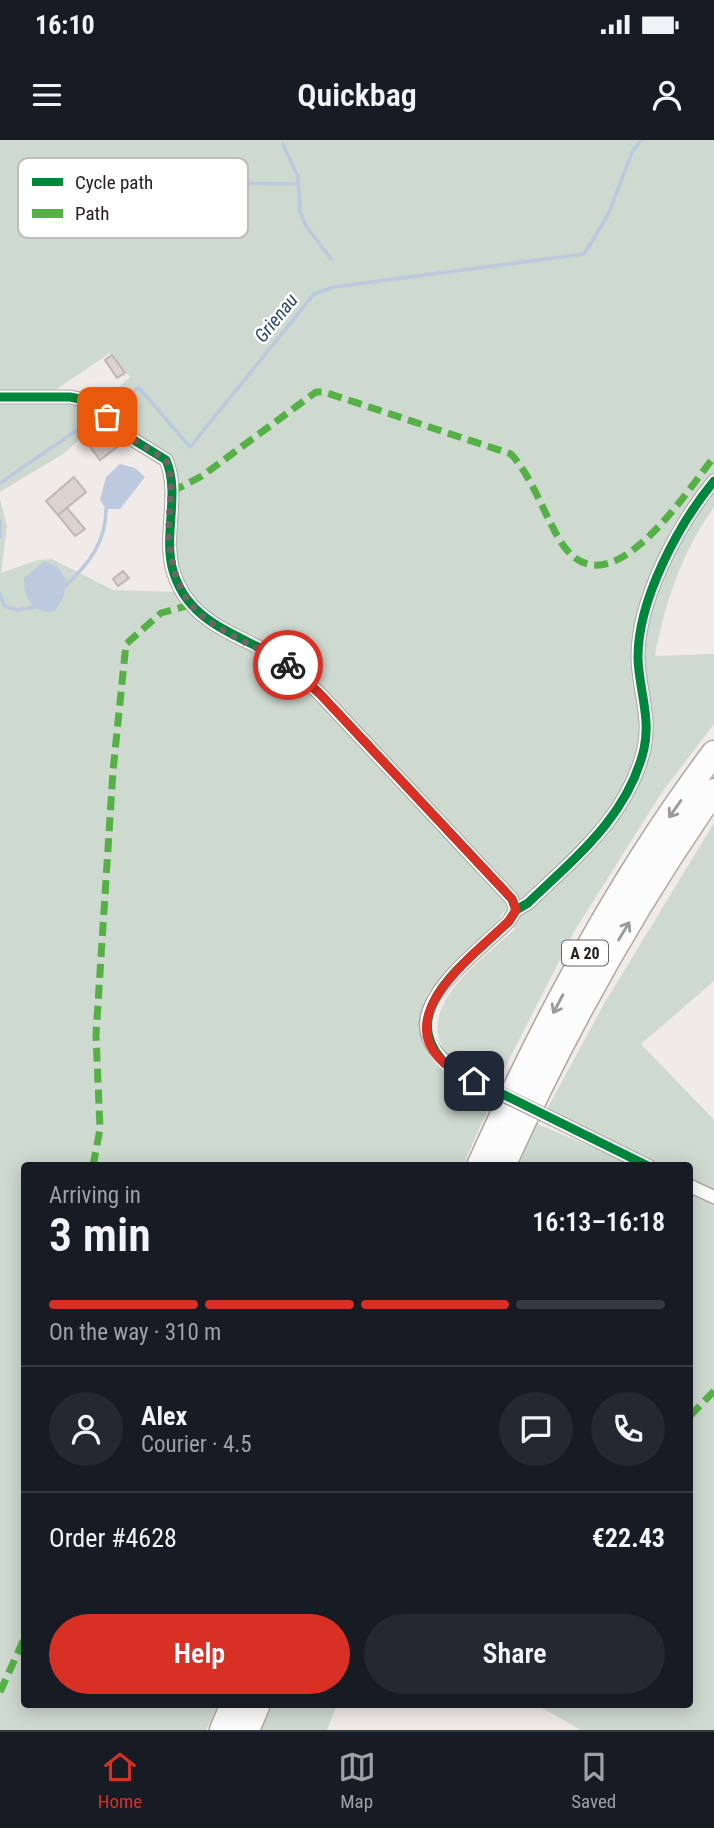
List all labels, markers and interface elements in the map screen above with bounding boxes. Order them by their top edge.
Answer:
text: 16:10 [35,10,95,40]
icon: menu [28,76,66,114]
text: Quickbag [297,76,417,114]
icon: person [648,76,686,114]
legend [18,158,248,238]
text: Cycle path [75,171,153,194]
text: Path [75,202,109,225]
water label: Grienau [249,289,303,347]
pin [77,387,137,447]
icon: bag [88,398,126,436]
courier [253,630,323,700]
icon: bike [269,646,307,684]
one-way arrow [668,799,682,818]
one-way arrow [617,921,631,941]
road number: A 20 [562,940,608,966]
one-way arrow [550,993,564,1014]
pin [444,1051,504,1111]
icon: home [455,1062,493,1100]
text: Arriving in [49,1182,141,1209]
text: 16:13–16:18 [532,1207,665,1237]
text: 3 min [49,1208,151,1262]
text: On the way · 310 m [49,1319,221,1346]
button: person [49,1392,123,1466]
button: chat [499,1392,573,1466]
button: phone [591,1392,665,1466]
text: Alex [141,1401,187,1431]
text: Courier · 4.5 [141,1431,252,1458]
text: Order #4628 [49,1523,177,1553]
text: €22.43 [592,1523,665,1553]
button: Help [49,1614,350,1694]
button: Share [364,1614,665,1694]
tab: Home [98,1748,142,1813]
tab: Map [338,1748,376,1813]
tab: Saved [571,1748,616,1813]

